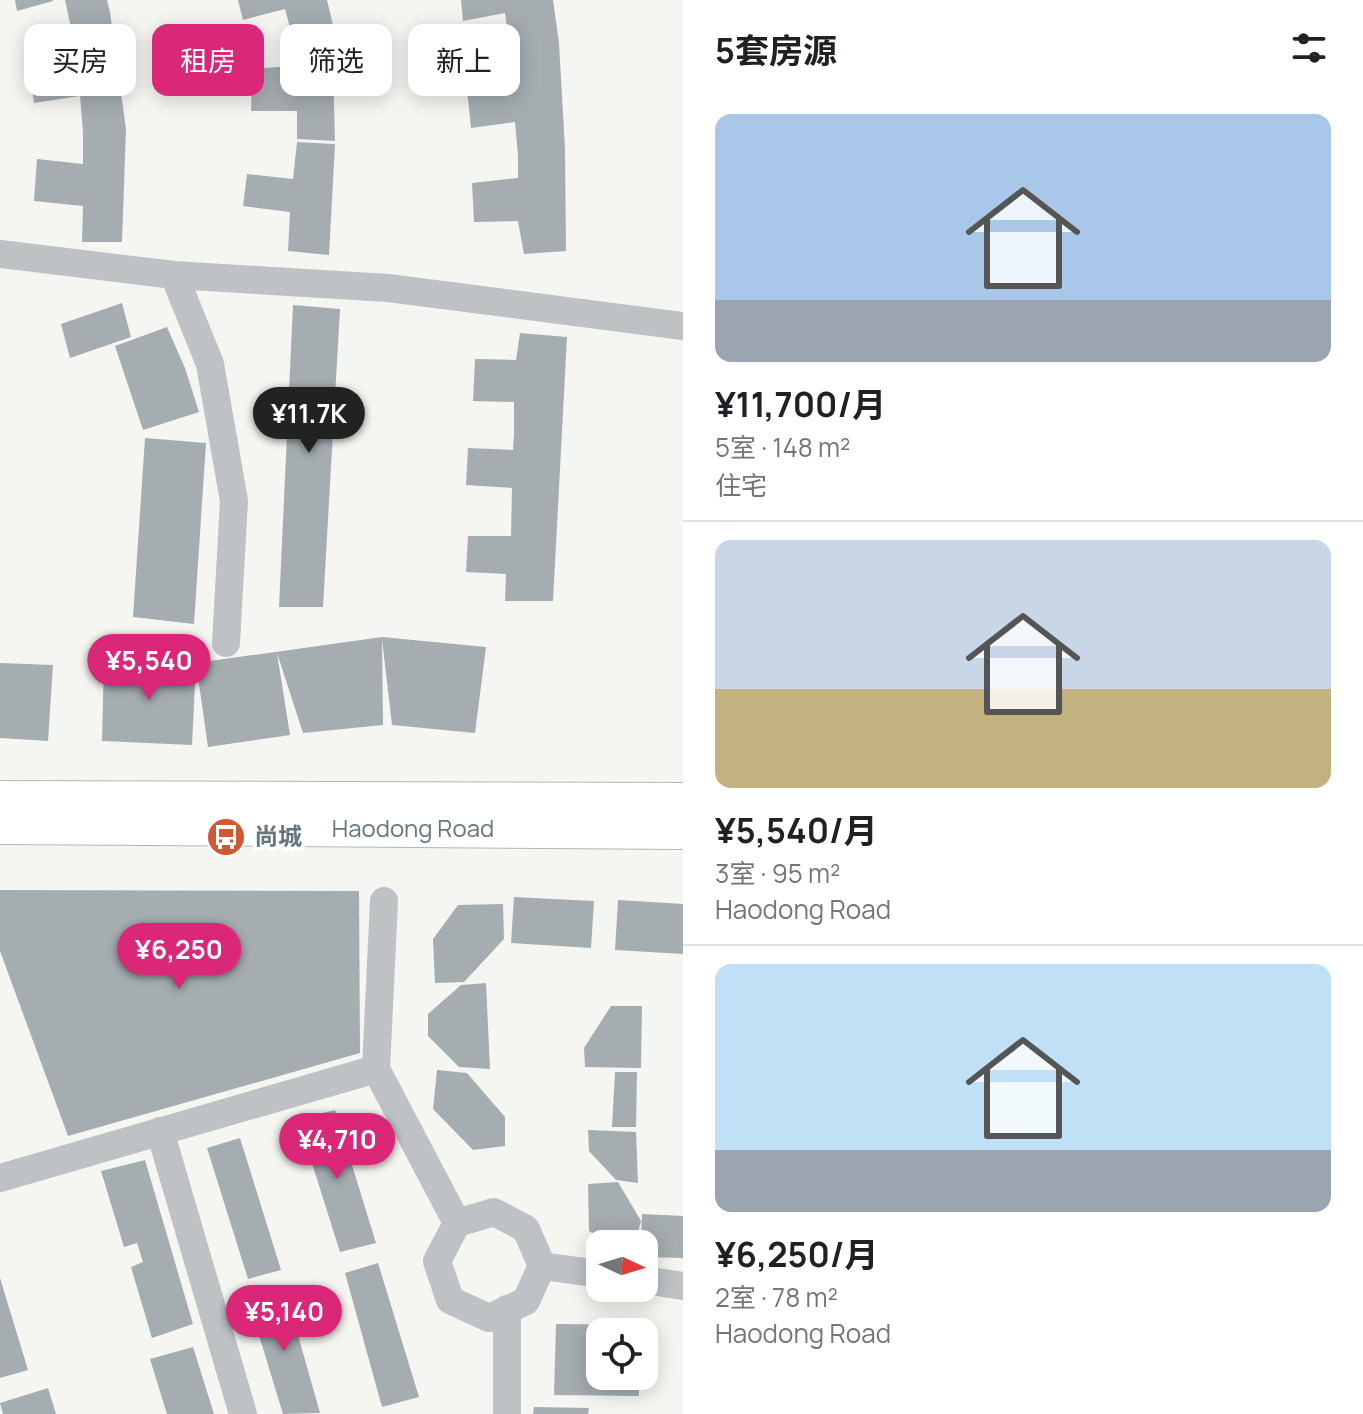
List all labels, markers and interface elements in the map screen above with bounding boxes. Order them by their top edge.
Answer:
chip: 买房 [24,24,136,96]
chip: 租房 [152,24,264,96]
chip: 筛选 [280,24,392,96]
chip: 新上 [408,24,520,96]
icon: filters [1287,26,1331,70]
text: 5套房源 [715,27,837,73]
icon: home [951,166,1095,310]
text: ¥11,700/月 [715,381,886,427]
pin: ¥11.7K [244,387,374,455]
text: ¥11.7K [271,395,347,431]
text: 5室 · 148 m² [715,429,851,465]
text: 住宅 [715,467,767,503]
icon: home [951,592,1095,736]
pin: ¥5,540 [84,634,214,702]
text: ¥5,540 [105,642,193,678]
text: ¥5,540/月 [715,807,878,853]
street label: Haodong Road [332,811,494,844]
bus stop icon: 尚城 [205,816,247,858]
place label: 尚城 [254,819,302,852]
text: 3室 · 95 m² [715,855,840,891]
text: Haodong Road [715,891,891,927]
pin: ¥6,250 [114,923,244,991]
text: ¥6,250 [135,931,223,967]
icon: home [951,1016,1095,1160]
pin: ¥4,710 [272,1113,402,1181]
text: ¥4,710 [297,1121,377,1157]
north arrow [586,1230,658,1302]
map controls [586,1230,658,1390]
text: ¥6,250/月 [715,1231,879,1277]
text: 2室 · 78 m² [715,1279,838,1315]
pin: ¥5,140 [219,1285,349,1353]
text: ¥5,140 [244,1293,324,1329]
text: Haodong Road [715,1315,891,1351]
button: locate [586,1318,658,1390]

